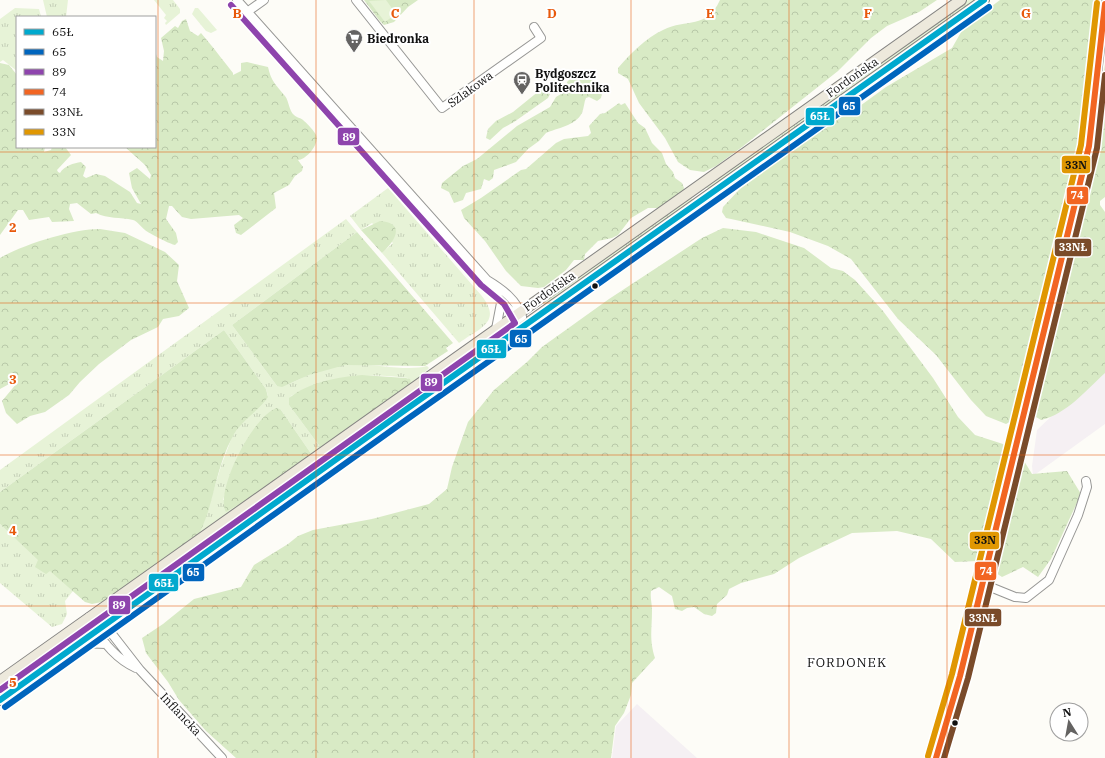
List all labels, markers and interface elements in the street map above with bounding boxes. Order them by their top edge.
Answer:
text: B [232,5,242,22]
text: C [391,5,400,22]
text: D [547,5,557,22]
text: E [706,5,714,22]
text: F [864,5,872,22]
text: G [1021,5,1031,22]
legend [16,16,156,148]
text: 65Ł [52,24,74,39]
supermarket icon: Biedronka [344,28,364,53]
place label: Biedronka [367,31,429,46]
text: 65 [52,44,66,59]
street label: Fordońska [823,53,881,100]
text: 89 [52,64,66,79]
place label: Bydgoszcz Politechnika [535,66,610,95]
street label: Szlakowa [444,67,496,110]
station icon: Bydgoszcz Politechnika [512,70,532,95]
text: 74 [52,84,66,99]
line badge: 65 [838,96,861,116]
text: 65 [842,99,856,113]
text: 33NŁ [52,104,83,119]
line badge: 65Ł [805,107,835,126]
text: 65Ł [810,109,830,123]
text: 33N [52,124,76,139]
line badge: 89 [337,127,360,146]
text: 89 [342,130,356,144]
line badge: 33N [1061,155,1091,174]
text: 33N [1065,158,1087,172]
line badge: 74 [1066,186,1089,205]
text: 74 [1070,188,1084,202]
text: 2 [9,219,17,236]
line badge: 33NŁ [1054,238,1092,257]
text: 33NŁ [1059,240,1088,254]
street label: Fordońska [520,267,578,314]
unlabelled marker [590,281,600,291]
line badge: 65 [509,329,532,348]
text: 65 [514,332,528,346]
line badge: 65Ł [476,339,507,359]
text: 65Ł [481,342,501,356]
text: 3 [9,371,17,388]
line badge: 89 [420,373,443,392]
text: 89 [424,375,438,389]
text: 4 [9,522,17,539]
line badge: 33N [969,531,1000,550]
text: 33N [974,533,996,547]
line badge: 74 [974,561,997,581]
line badge: 65 [182,563,205,582]
text: 74 [979,564,993,578]
text: 65 [186,565,200,579]
line badge: 65Ł [148,573,179,592]
text: 65Ł [154,576,174,590]
line badge: 89 [108,595,131,615]
text: 89 [112,598,126,612]
line badge: 33NŁ [964,608,1002,627]
text: 33NŁ [969,611,998,625]
district label: FORDONEK [807,654,887,671]
text: 5 [9,674,17,691]
street label: Inflancka [157,689,205,739]
north arrow [1049,702,1089,742]
text: N [1061,704,1073,720]
unlabelled marker [950,718,960,728]

